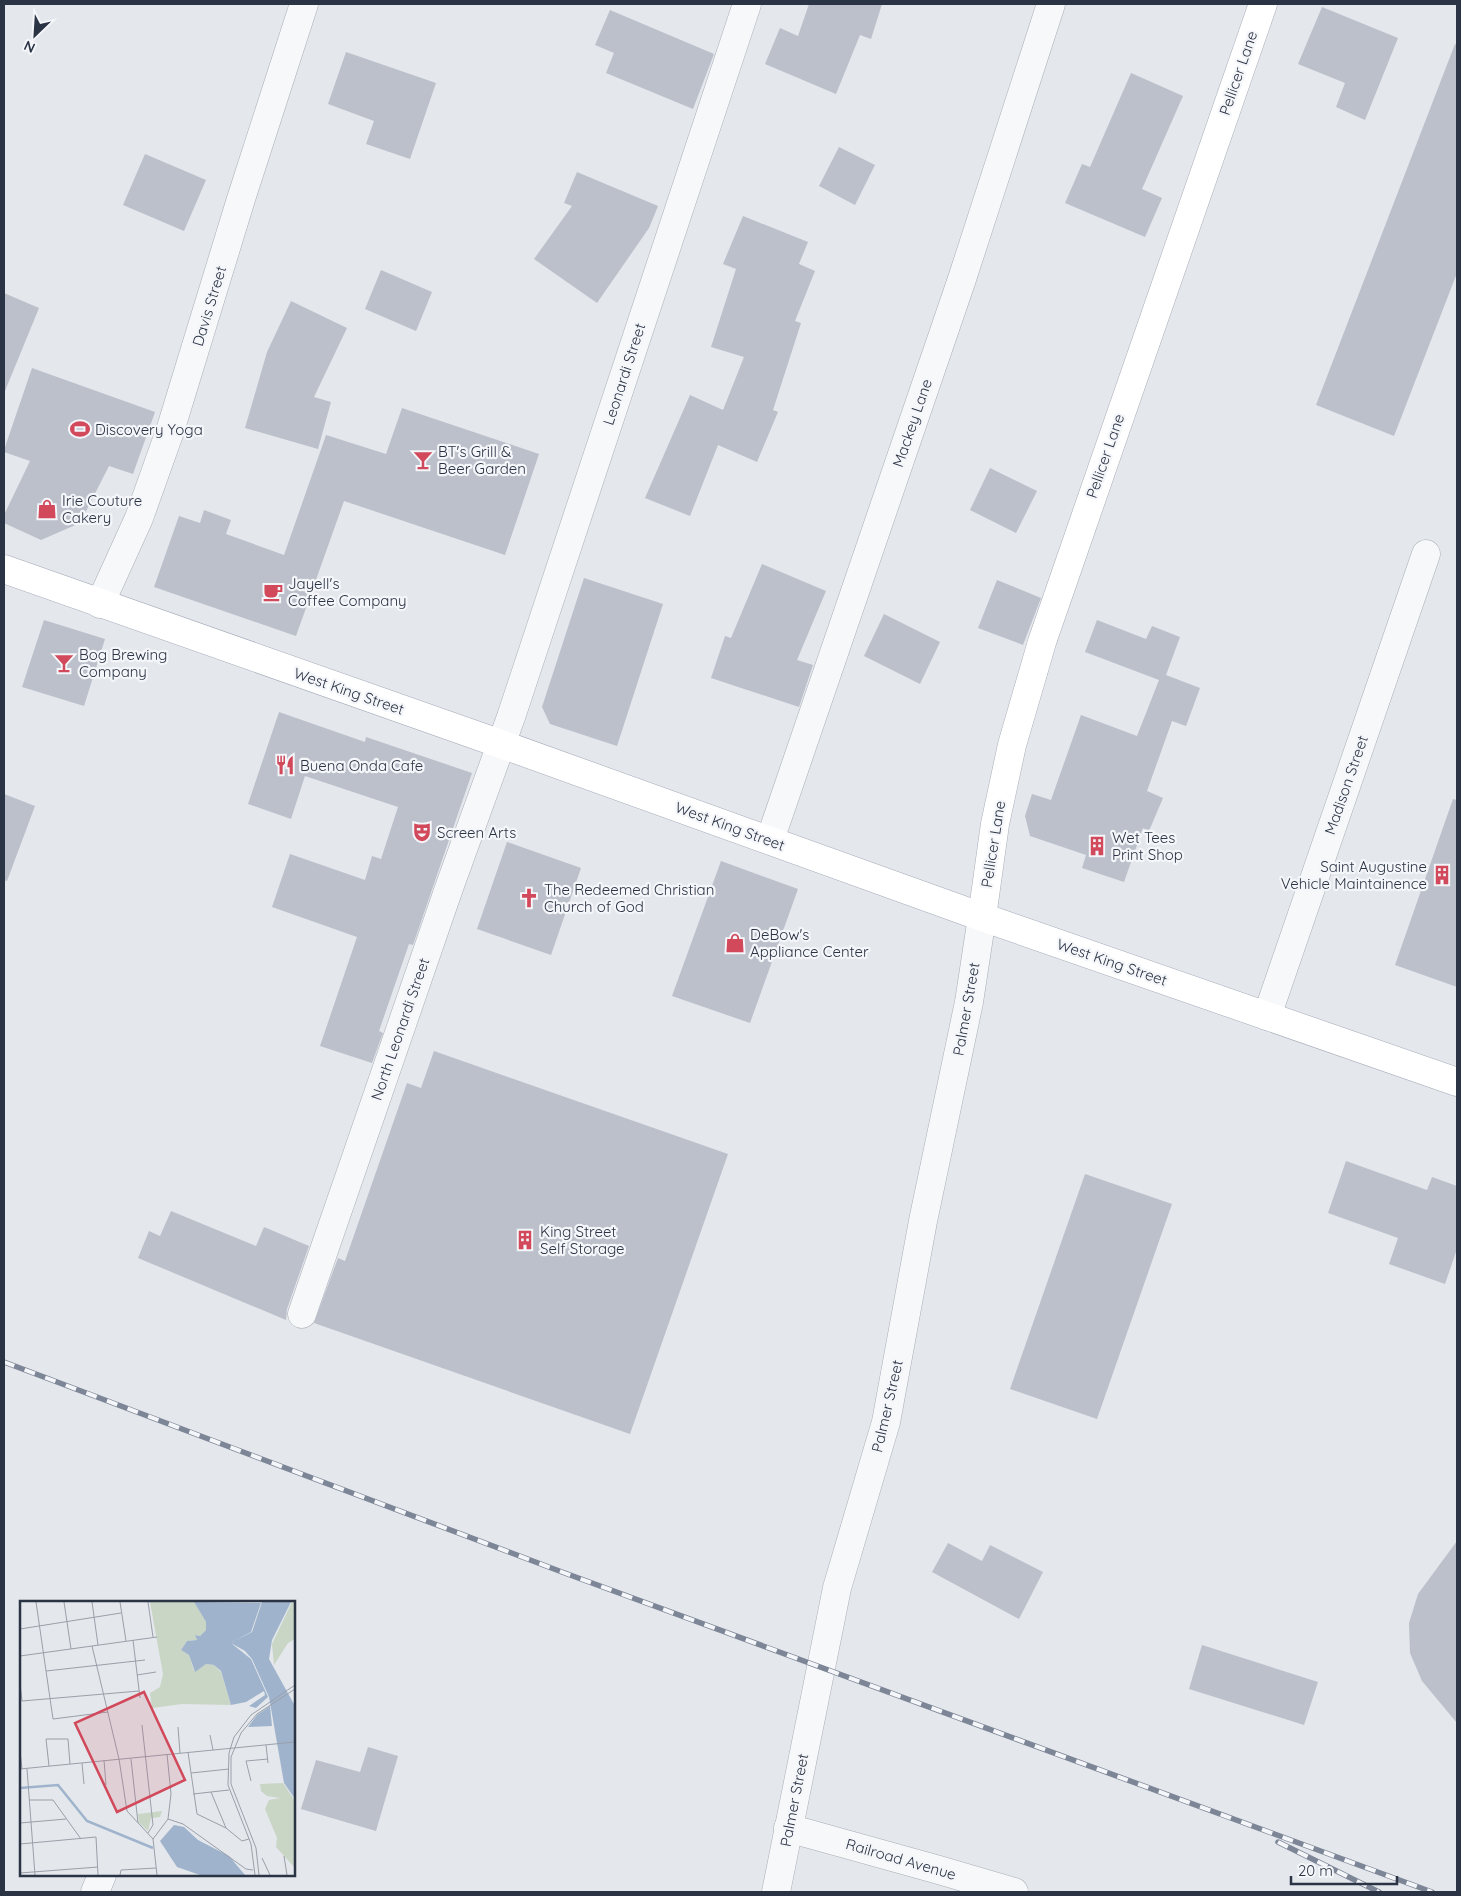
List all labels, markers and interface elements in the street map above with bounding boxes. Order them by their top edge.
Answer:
north arrow [10,10,60,60]
street label: Pellicer Lane [1215,28,1261,118]
text: N [21,36,38,57]
street label: Davis Street [188,264,230,348]
street label: Leonardi Street [599,321,649,427]
street label: Mackey Lane [888,376,936,470]
street label: Pellicer Lane [1082,411,1128,501]
sports icon: Discovery Yoga [69,418,91,440]
place label: Discovery Yoga [95,420,203,439]
place label: BT's Grill & Beer Garden [438,442,526,478]
bar icon: BT's Grill & Beer Garden [412,449,434,471]
place label: Irie Couture Cakery [62,491,142,527]
shop icon: Irie Couture Cakery [36,498,58,520]
place label: Jayell's Coffee Company [288,574,407,610]
cafe icon: Jayell's Coffee Company [262,581,284,603]
place label: Bog Brewing Company [79,645,167,681]
bar icon: Bog Brewing Company [53,652,75,674]
street label: West King Street [291,663,407,719]
street label: Madison Street [1320,733,1372,837]
restaurant icon: Buena Onda Cafe [274,754,296,776]
place label: Buena Onda Cafe [300,756,423,775]
street label: West King Street [673,797,787,855]
street label: Pellicer Lane [977,799,1009,889]
theatre icon: Screen Arts [411,821,433,843]
place label: Screen Arts [437,823,516,842]
place label: Wet Tees Print Shop [1112,828,1183,864]
building icon: Wet Tees Print Shop [1086,835,1108,857]
place label: Saint Augustine Vehicle Maintainence [1281,857,1427,893]
building icon: Saint Augustine Vehicle Maintainence [1431,864,1453,886]
place label: The Redeemed Christian Church of God [544,880,714,916]
church icon: The Redeemed Christian Church of God [518,887,540,909]
place label: DeBow's Appliance Center [750,925,869,961]
shop icon: DeBow's Appliance Center [724,932,746,954]
street label: West King Street [1054,934,1170,990]
street label: North Leonardi Street [367,955,433,1103]
street label: Palmer Street [948,961,984,1057]
place label: King Street Self Storage [540,1222,625,1258]
building icon: King Street Self Storage [514,1229,536,1251]
street label: Palmer Street [867,1358,907,1454]
inset map [20,1601,295,1876]
street label: Palmer Street [776,1752,812,1848]
street label: Railroad Avenue [844,1834,958,1884]
scale bar [1291,1854,1397,1886]
text: 20 m [1298,1861,1333,1880]

